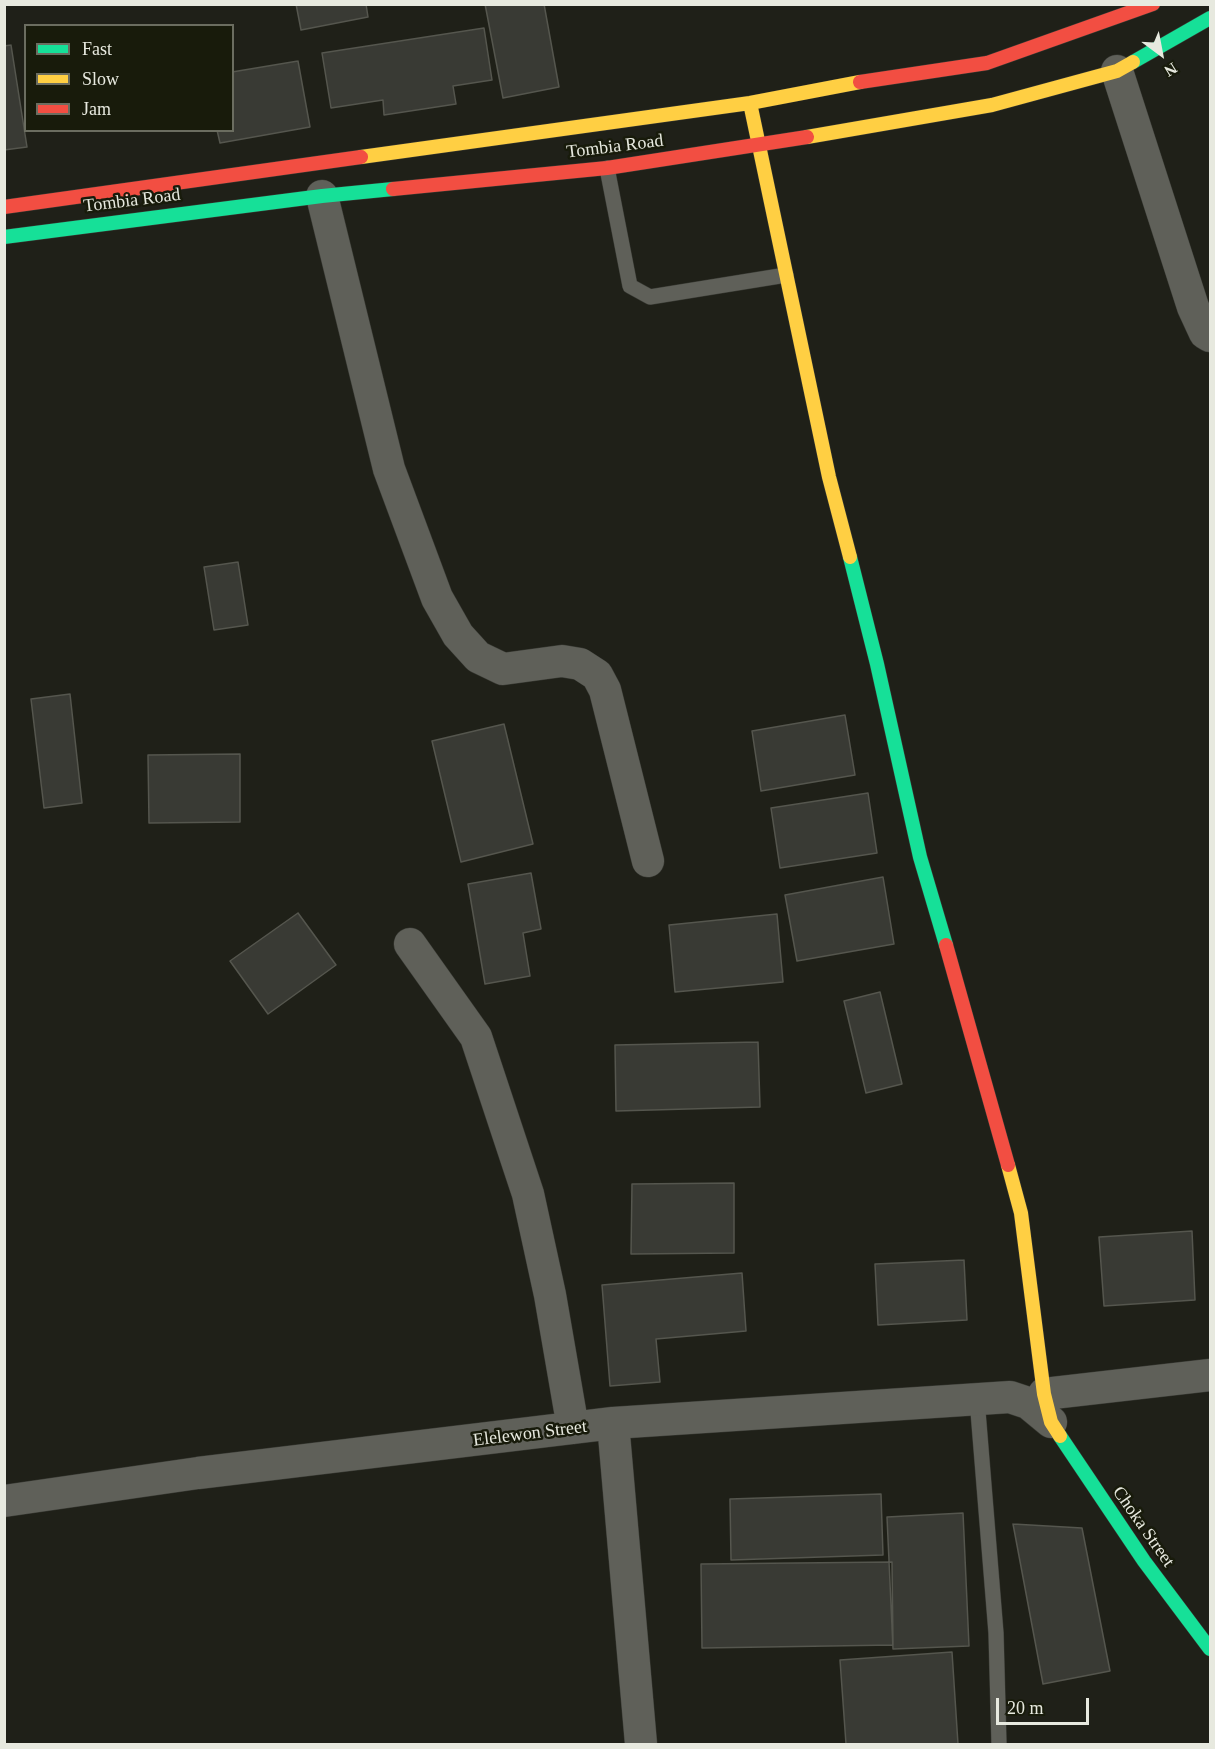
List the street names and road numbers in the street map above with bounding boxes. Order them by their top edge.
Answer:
street label: Tombia Road [565,130,665,164]
street label: Tombia Road [82,184,182,218]
street label: Elelewon Street [472,1416,588,1452]
street label: Choka Street [1107,1483,1179,1571]

